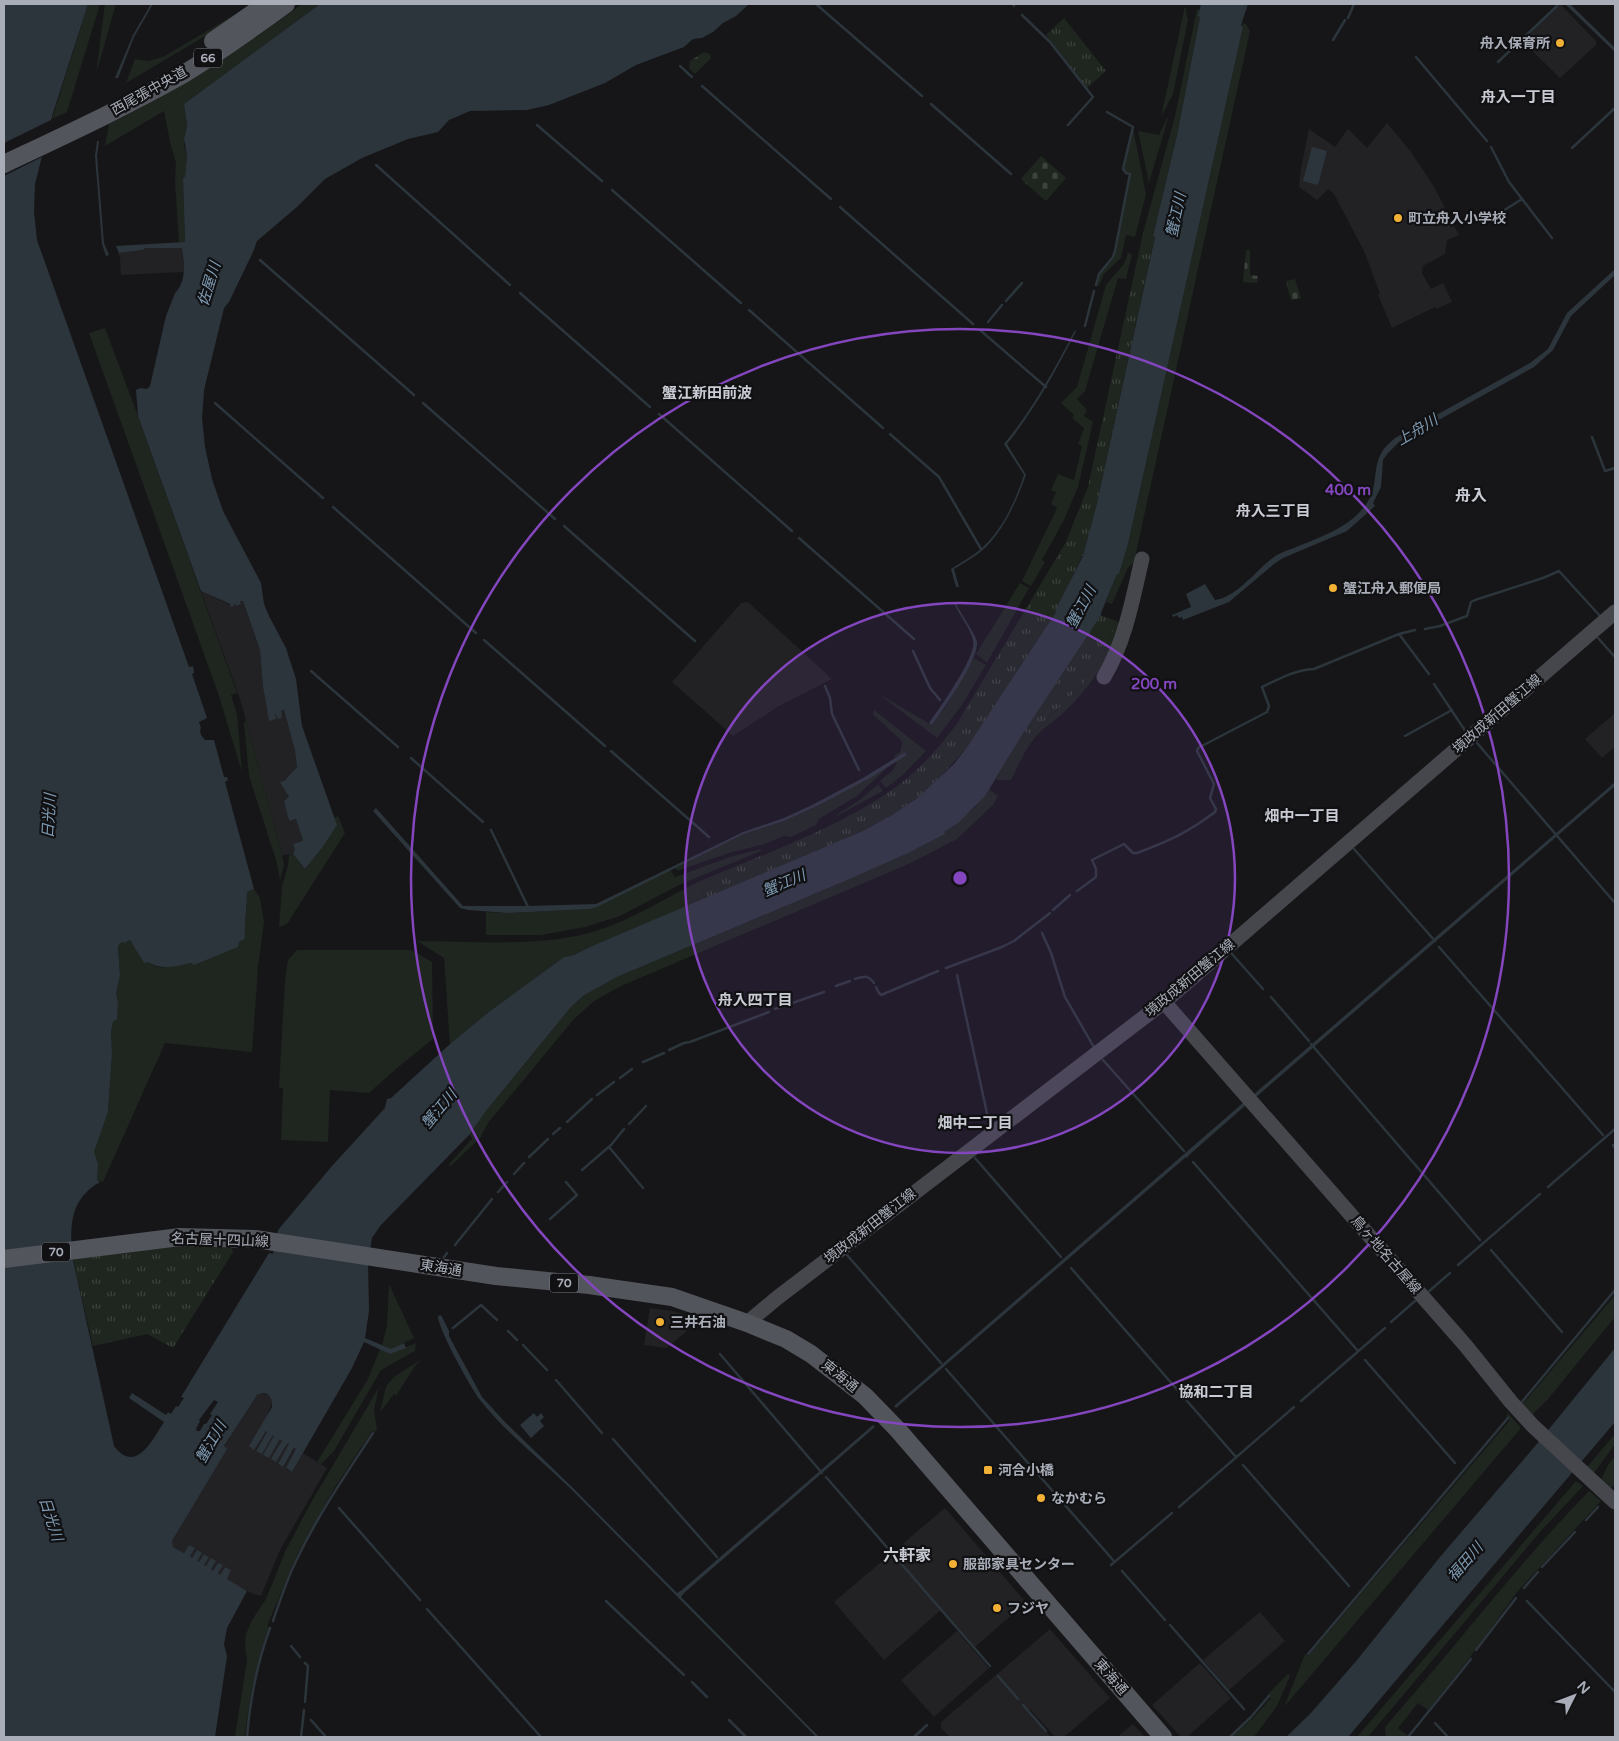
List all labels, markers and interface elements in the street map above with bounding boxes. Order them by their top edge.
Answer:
place label: 舟入保育所 [1480,35,1550,52]
marker: 舟入保育所 [1554,37,1566,49]
road number: 66 [194,48,222,68]
street label: 西尾張中央道 [108,63,190,119]
district label: 舟入一丁目 [1480,88,1556,106]
water label: 蟹江川 [1163,189,1190,239]
place label: 町立舟入小学校 [1408,210,1506,227]
marker: 町立舟入小学校 [1392,212,1404,224]
water label: 佐屋川 [194,258,225,308]
district label: 蟹江新田前波 [662,384,752,402]
water label: 上舟川 [1393,410,1443,449]
text: 400 m [1325,481,1371,499]
district label: 舟入 [1455,486,1487,506]
district label: 舟入三丁目 [1235,502,1311,520]
place label: 蟹江舟入郵便局 [1343,580,1441,597]
water label: 蟹江川 [1062,581,1100,631]
marker: 蟹江舟入郵便局 [1327,582,1339,594]
street label: 境政成新田蟹江線 [1449,671,1545,757]
text: 200 m [1131,675,1177,693]
water label: 日光川 [39,791,59,839]
district label: 畑中一丁目 [1264,807,1340,825]
water label: 蟹江川 [760,865,810,900]
centre of rings [951,869,969,887]
street label: 境政成新田蟹江線 [1142,935,1238,1021]
district label: 舟入四丁目 [717,991,793,1009]
water label: 蟹江川 [418,1084,462,1132]
district label: 畑中二丁目 [937,1114,1013,1132]
street label: 境政成新田蟹江線 [821,1185,919,1267]
street label: 鳥ヶ地名古屋線 [1347,1212,1425,1298]
street label: 名古屋十四山線 [171,1230,269,1250]
road number: 70 [42,1242,70,1262]
street label: 東海通 [419,1256,463,1280]
road number: 70 [550,1274,578,1292]
place label: 三井石油 [670,1314,726,1331]
marker: 三井石油 [654,1316,666,1328]
street label: 東海通 [818,1356,862,1396]
district label: 協和二丁目 [1178,1383,1254,1401]
water label: 蟹江川 [192,1416,231,1466]
place label: 河合小橋 [998,1462,1054,1479]
marker: 河合小橋 [982,1464,994,1476]
place label: なかむら [1051,1490,1107,1507]
marker: なかむら [1035,1492,1047,1504]
water label: 日光川 [35,1495,67,1545]
water label: 福田川 [1443,1538,1488,1585]
district label: 六軒家 [883,1546,931,1566]
place label: 服部家具センター [963,1556,1075,1573]
marker: 服部家具センター [947,1558,959,1570]
place label: フジヤ [1007,1600,1049,1617]
marker: フジヤ [991,1602,1003,1614]
street label: 東海通 [1091,1656,1131,1698]
north arrow [1549,1671,1599,1721]
text: N [1573,1678,1593,1698]

